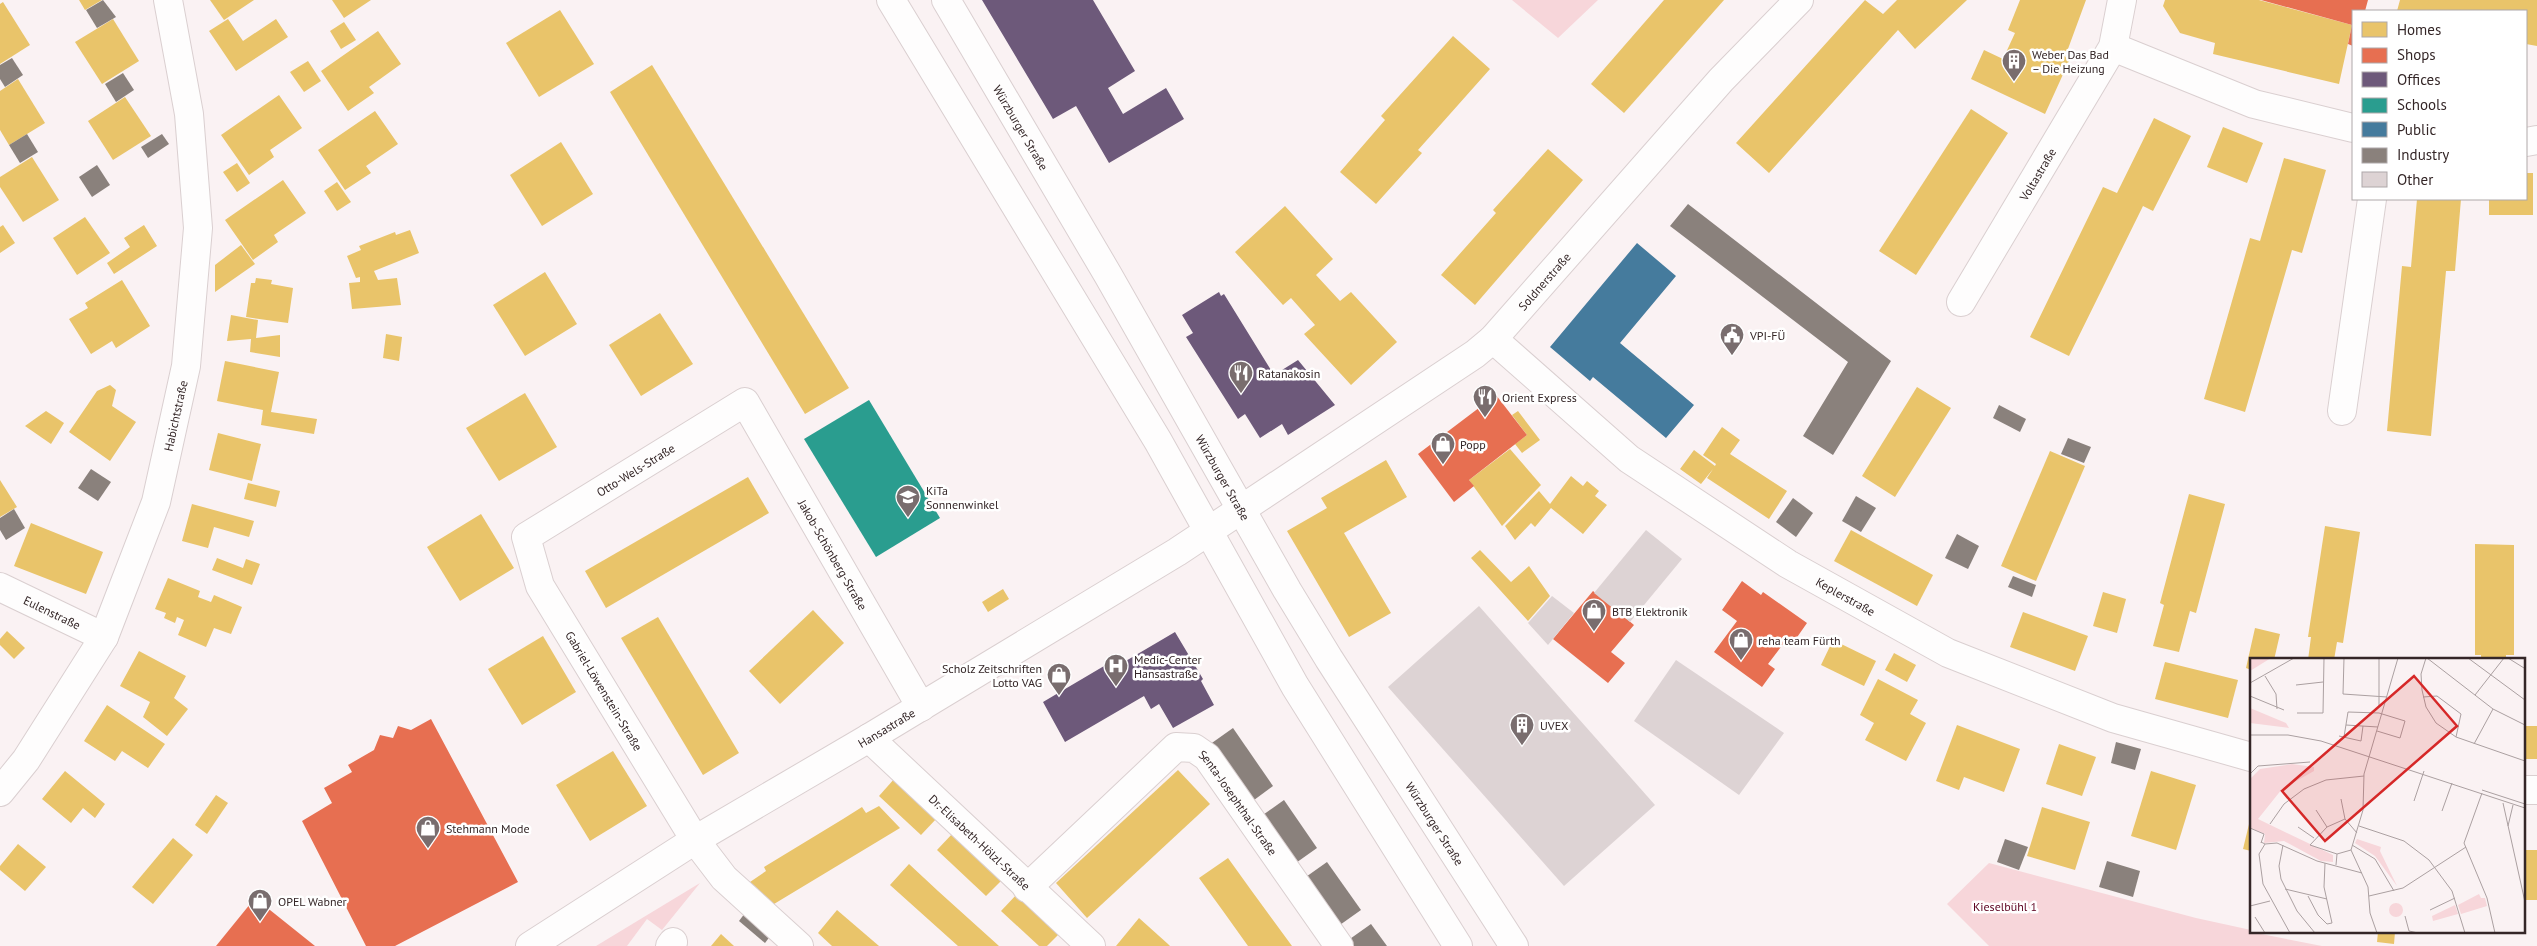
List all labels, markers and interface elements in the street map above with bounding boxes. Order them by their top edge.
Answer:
legend [2352,10,2527,200]
text: Homes [2397,20,2441,39]
text: Shops [2397,45,2436,64]
place label: Weber Das Bad – Die Heizung [2032,47,2109,76]
building icon: Weber Das Bad – Die Heizung [2001,48,2027,82]
text: Offices [2397,70,2441,89]
street label: Würzburger Straße [990,82,1052,173]
text: Schools [2397,95,2447,114]
text: Public [2397,120,2436,139]
street label: Voltastraße [2015,145,2059,204]
text: Industry [2397,145,2449,164]
text: Other [2397,170,2433,189]
street label: Soldnerstraße [1515,249,1573,313]
public building icon: VPI-FÜ [1719,322,1745,356]
place label: VPI-FÜ [1749,328,1785,343]
restaurant icon: Ratanakosin [1228,360,1254,394]
place label: Ratanakosin [1258,366,1320,381]
street label: Habichtstraße [160,379,190,453]
restaurant icon: Orient Express [1472,384,1498,418]
place label: Orient Express [1502,390,1577,405]
shop icon: Popp [1430,431,1456,465]
street label: Würzburger Straße [1193,432,1253,523]
place label: Popp [1460,437,1486,452]
street label: Otto-Wels-Straße [593,440,677,499]
place label: KiTa Sonnenwinkel [926,483,999,512]
school or university icon: KiTa Sonnenwinkel [895,484,921,518]
street label: Jakob-Schönberg-Straße [795,496,871,612]
street label: Keplerstraße [1813,574,1878,619]
street label: Eulenstraße [21,592,83,632]
shop icon: BTB Elektronik [1581,598,1607,632]
place label: BTB Elektronik [1612,604,1688,619]
shop icon: reha team Fürth [1728,627,1754,661]
street label: Gabriel-Löwenstein-Straße [562,628,646,754]
place label: reha team Fürth [1758,633,1841,648]
place label: Medic-Center Hansastraße [1134,652,1202,681]
hospital icon: Medic-Center Hansastraße [1103,653,1129,687]
inset map [2250,658,2524,934]
place label: Scholz Zeitschriften Lotto VAG [942,661,1042,690]
shop icon: Scholz Zeitschriften Lotto VAG [1046,662,1072,696]
street label: Hansastraße [855,705,918,750]
building icon: UVEX [1509,712,1535,746]
place label: UVEX [1540,718,1569,733]
street label: Senta-Josephthal-Straße [1196,746,1281,858]
street label: Würzburger Straße [1403,779,1467,868]
street label: Dr.-Elisabeth-Hölzl-Straße [926,791,1034,893]
shop icon: Stehmann Mode [415,815,441,849]
place label: Stehmann Mode [446,821,529,836]
shop icon: OPEL Wabner [247,888,273,922]
place label: OPEL Wabner [278,894,347,909]
park label: Kieselbühl 1 [1973,899,2037,914]

